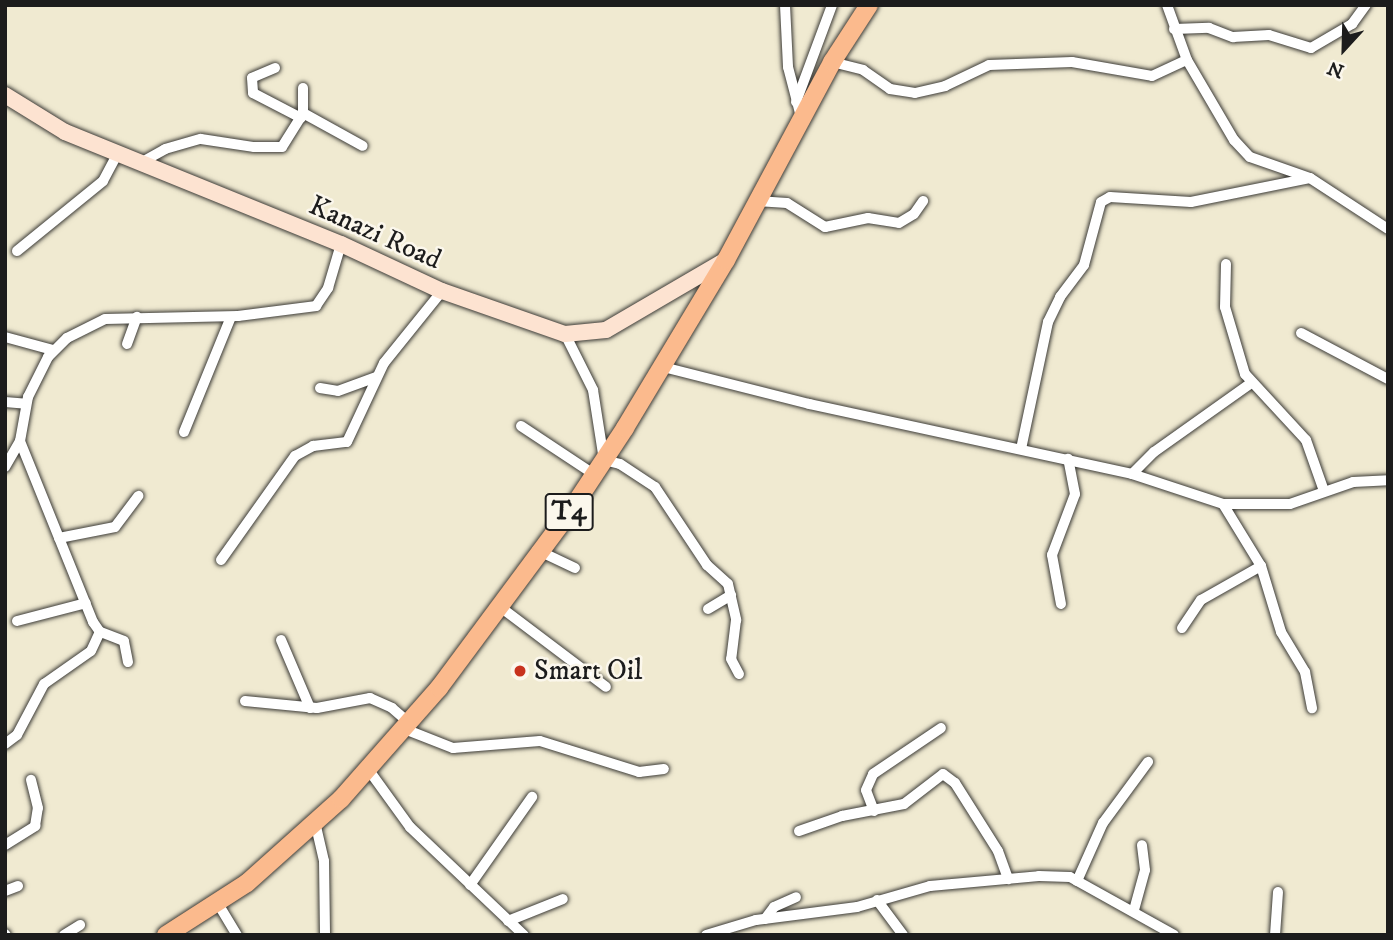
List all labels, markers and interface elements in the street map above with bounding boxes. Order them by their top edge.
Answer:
north arrow [1309,14,1379,84]
text: N [1324,55,1347,83]
street label: Kanazi Road [304,189,446,277]
road number: T4 [544,490,594,534]
place label: Smart Oil [534,654,642,688]
marker: Smart Oil [512,663,528,679]

